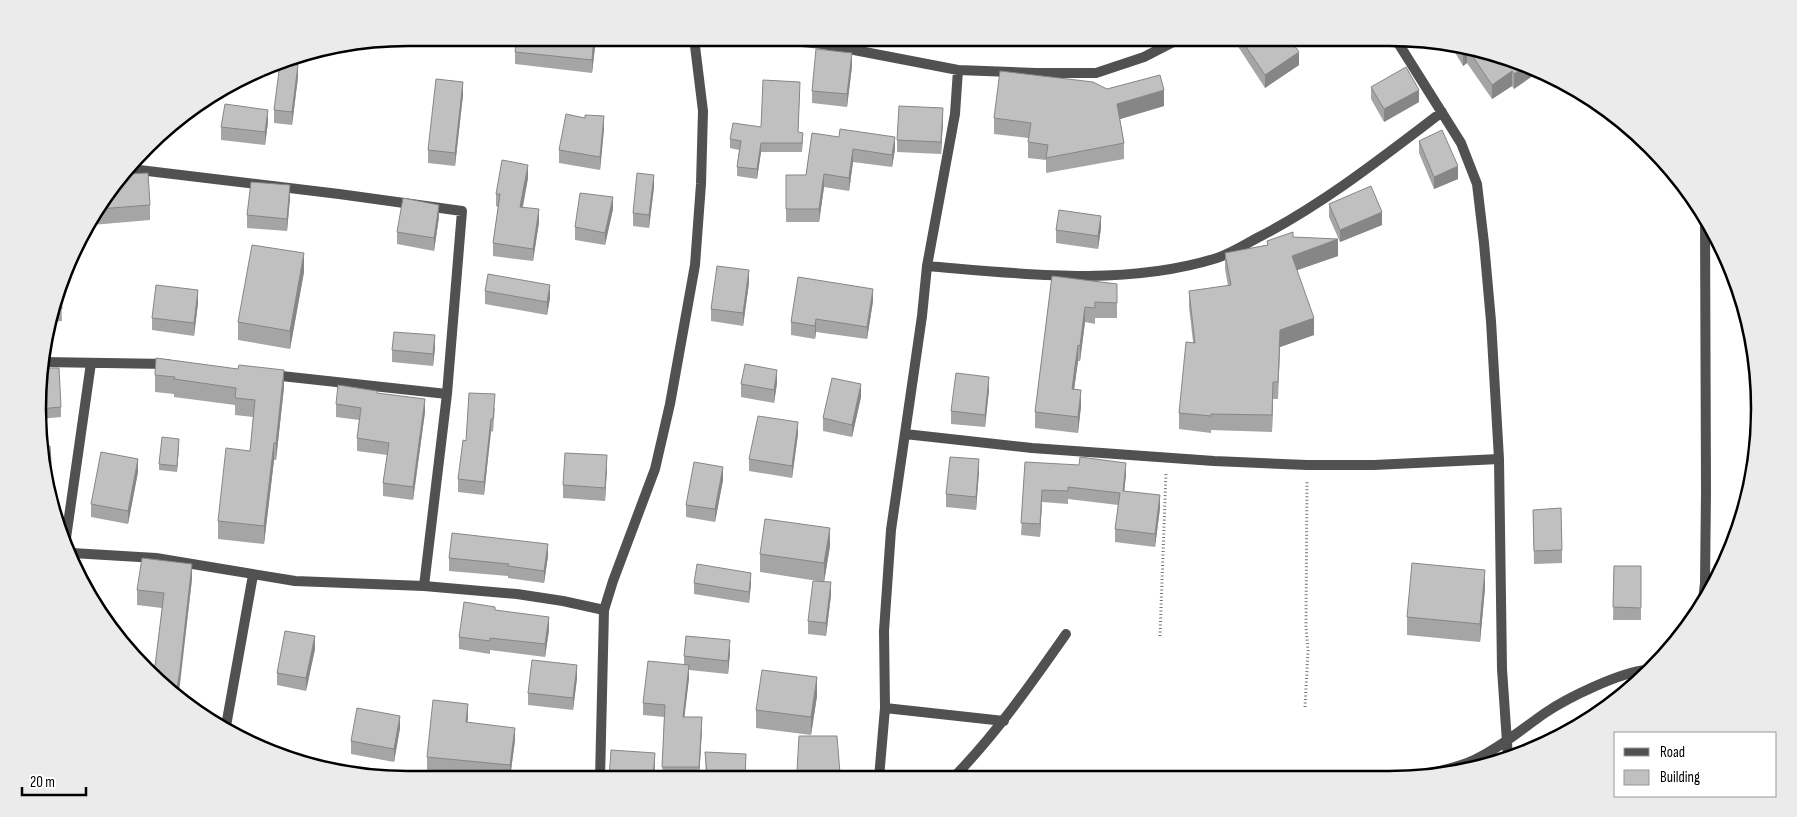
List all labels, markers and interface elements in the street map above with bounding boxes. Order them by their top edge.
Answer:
legend [1614,732,1777,797]
text: Road [1660,743,1685,762]
scale bar [22,764,86,796]
text: Building [1660,768,1700,787]
text: 20 m [30,773,55,792]

